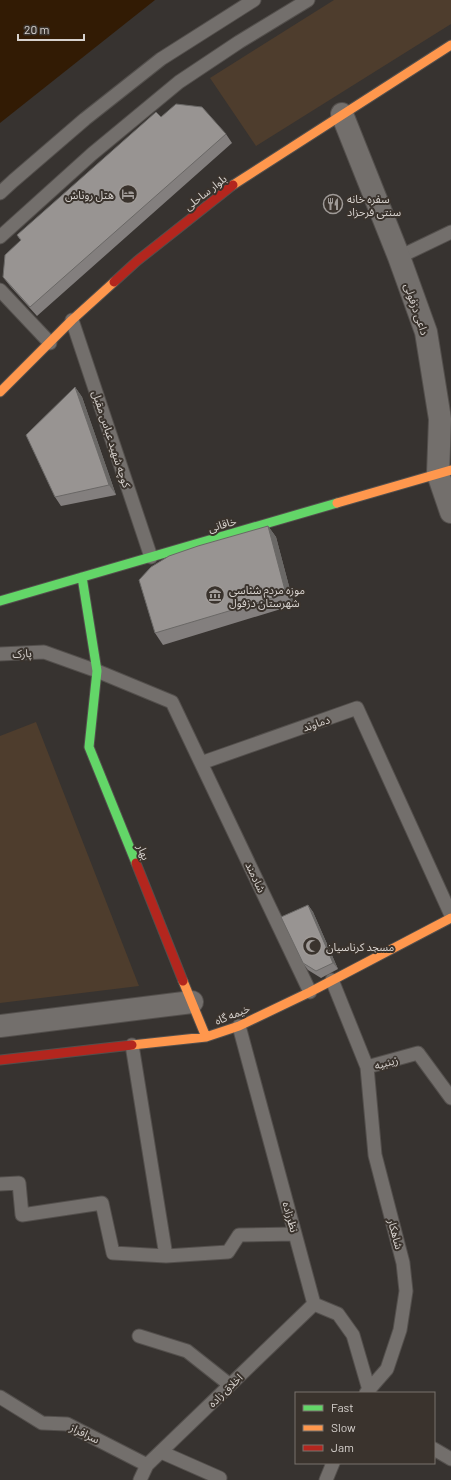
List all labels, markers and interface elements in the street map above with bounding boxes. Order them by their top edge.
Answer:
scale bar [18,16,84,42]
text: 20 m [24,22,50,36]
street label: بلوار ساحلی [181,171,229,213]
hotel icon: هتل روناش [117,183,139,205]
place label: هتل روناش [65,188,114,202]
place label: سفره خانه سنتی فرحزاد [347,192,401,219]
restaurant icon: سفره خانه سنتی فرحزاد [322,193,344,215]
street label: داعی دزفولی [401,281,432,337]
street label: کوچه شهید عباس مقبل [88,389,134,490]
street label: خاقانی [206,514,238,535]
place label: موزه مردم شناسی شهرستان دزفول [229,583,305,610]
museum icon: موزه مردم شناسی شهرستان دزفول [204,584,226,606]
street label: پارک [12,646,32,662]
street label: دماوند [301,712,332,735]
street label: بهار [134,841,153,862]
street label: شادمند [243,860,269,895]
mosque icon: مسجد کرناسیان [301,935,323,957]
place label: مسجد کرناسیان [326,940,395,954]
street label: خیمه گاه [213,1001,252,1028]
street label: زینبیه [373,1052,400,1073]
street label: نظرزاده [280,1200,301,1234]
street label: شاهکار [384,1216,406,1251]
street label: اخلاق زاده [205,1371,245,1410]
legend [295,1392,435,1464]
text: Fast [331,1400,354,1414]
street label: سرافراز [67,1420,102,1447]
text: Slow [331,1420,356,1434]
text: Jam [331,1440,354,1454]

